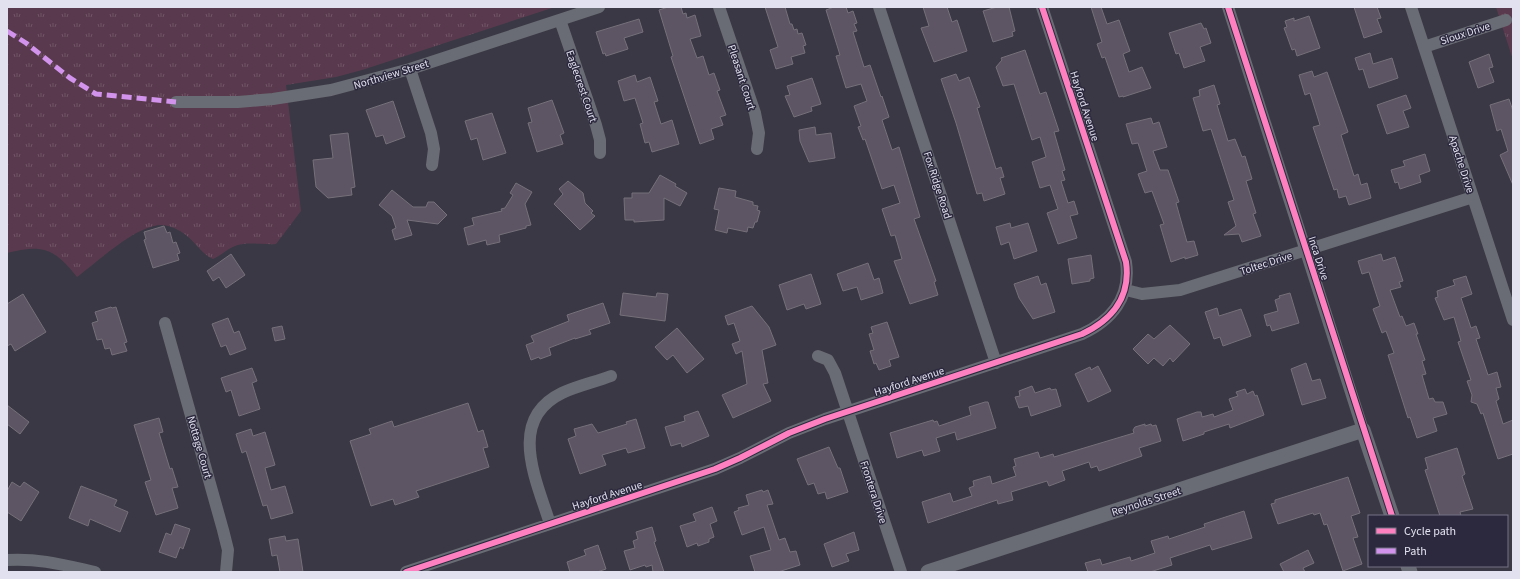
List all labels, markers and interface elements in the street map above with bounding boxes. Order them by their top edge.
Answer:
street label: Sioux Drive [1438,18,1492,49]
street label: Pleasant Court [724,43,759,112]
street label: Eaglecrest Court [562,48,601,125]
street label: Northview Street [352,56,431,93]
street label: Hayford Avenue [1066,69,1103,144]
street label: Apache Drive [1445,133,1478,196]
street label: Fox Ridge Road [920,150,955,221]
street label: Inca Drive [1304,234,1333,283]
street label: Toltec Drive [1238,248,1295,279]
street label: Hayford Avenue [872,363,947,400]
street label: Nottage Court [183,414,216,480]
street label: Frontera Drive [856,459,891,526]
street label: Hayford Avenue [570,477,645,514]
street label: Reynolds Street [1110,483,1183,520]
legend [1368,515,1508,567]
text: Cycle path [1404,523,1456,540]
text: Path [1404,543,1427,560]

